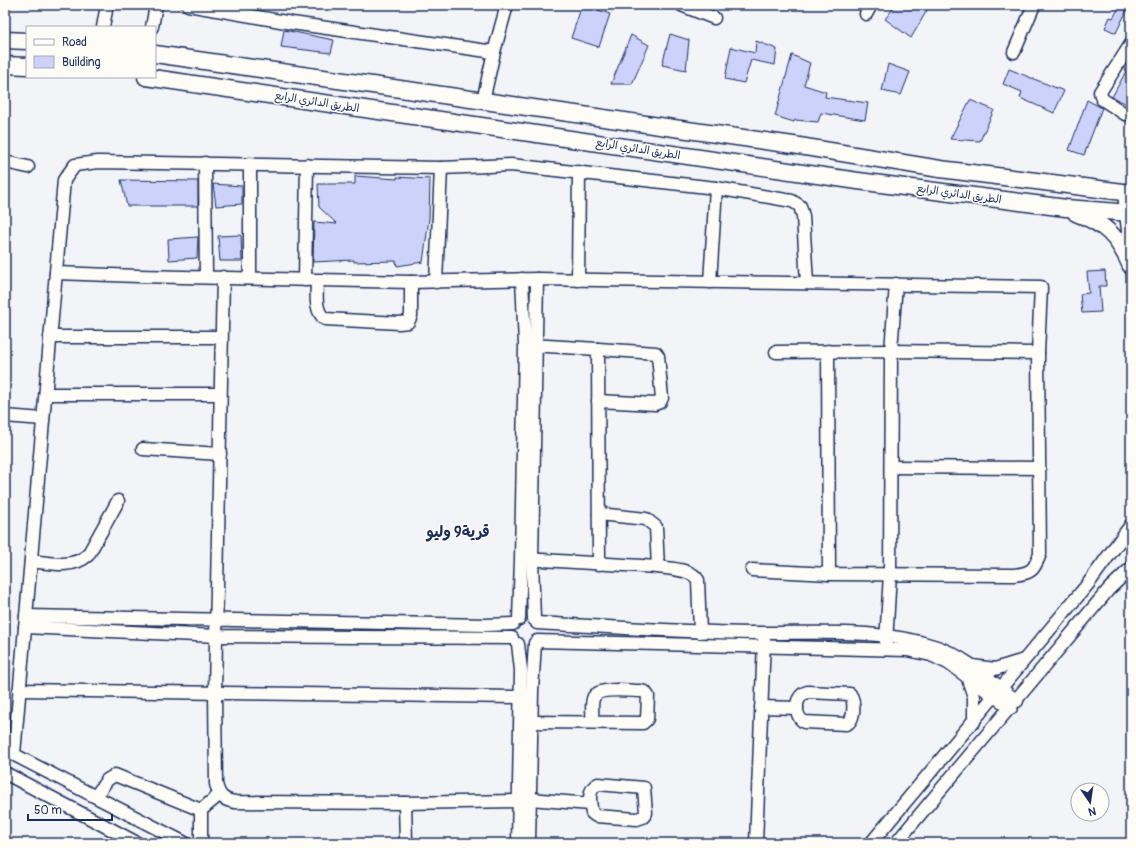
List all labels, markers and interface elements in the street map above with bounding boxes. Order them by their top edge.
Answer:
legend [26,26,156,78]
text: Road [62,35,87,50]
text: Building [62,55,101,70]
street label: الطريق الدائري الرابع [273,89,360,117]
street label: الطريق الدائري الرابع [594,136,681,164]
street label: الطريق الدائري الرابع [915,182,1002,208]
district label: قرية9 وليو [425,523,490,542]
north arrow [1070,782,1110,822]
scale bar [28,796,112,822]
text: 50 m [34,803,62,818]
text: N [1087,804,1097,819]

